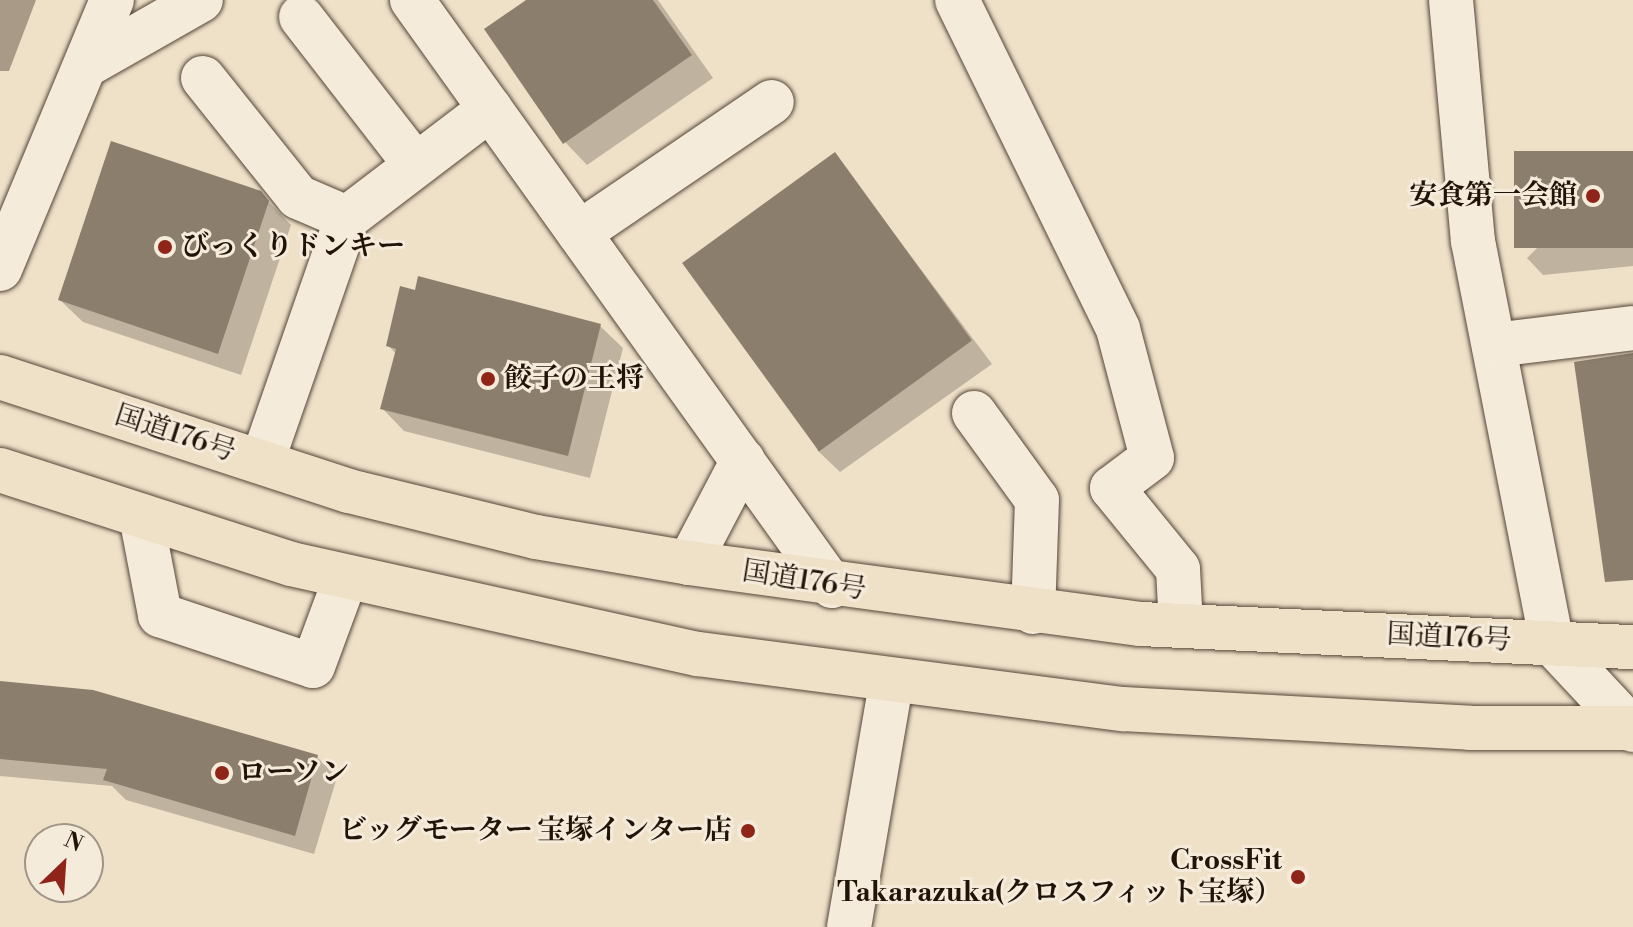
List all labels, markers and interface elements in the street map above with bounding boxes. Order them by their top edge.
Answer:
place label: 安食第一会館 [1409,179,1577,213]
marker: 安食第一会館 [1584,187,1602,205]
place label: びっくりドンキー [181,230,405,264]
marker: びっくりドンキー [156,238,174,256]
place label: 餃子の王将 [504,362,644,396]
marker: 餃子の王将 [479,370,497,388]
street label: 国道176号 [110,399,240,469]
street label: 国道176号 [740,555,868,607]
street label: 国道176号 [1386,618,1512,658]
place label: ローソン [238,756,350,790]
marker: ローソン [213,764,231,782]
place label: ビッグモーター 宝塚インター店 [337,814,732,848]
marker: ビッグモーター 宝塚インター店 [739,822,757,840]
north arrow [24,823,104,903]
text: N [60,827,87,859]
place label: CrossFit Takarazuka(クロスフィット宝塚） [835,844,1282,910]
marker: CrossFit Takarazuka(クロスフィット宝塚） [1289,868,1307,886]

